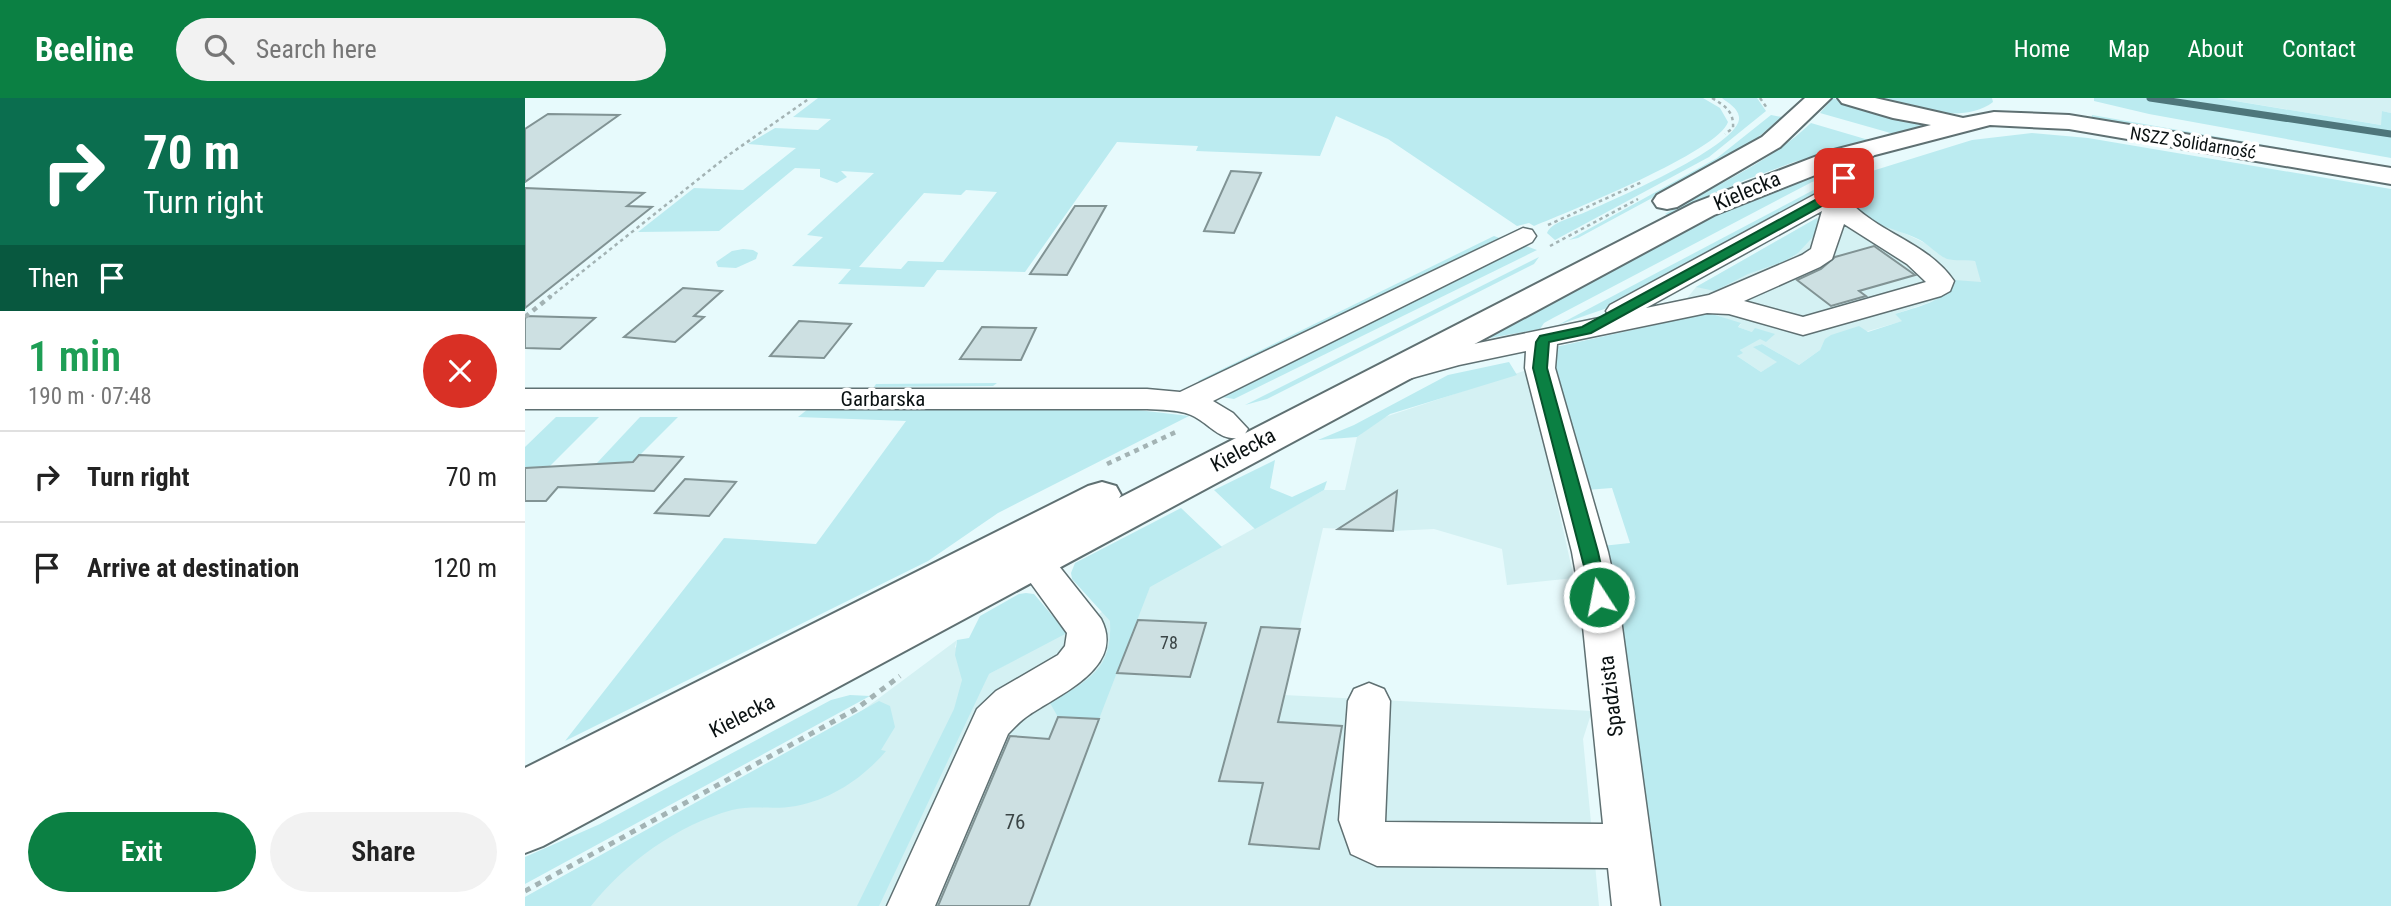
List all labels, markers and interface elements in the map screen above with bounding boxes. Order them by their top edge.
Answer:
search box [176,18,666,81]
text: Beeline [35,30,134,69]
icon: search [200,30,238,68]
text: Search here [256,34,377,64]
text: Home [2014,35,2070,63]
text: Map [2108,35,2150,63]
text: About [2188,35,2244,63]
text: Contact [2282,35,2356,63]
street label: NSZZ Solidarność [2129,122,2258,163]
text: 70 m [143,124,240,181]
icon: right [28,126,119,217]
pin [1814,148,1874,208]
icon: arrive [1825,159,1863,197]
street label: Kielecka [1710,166,1784,216]
text: Turn right [143,183,264,221]
icon: arrive [93,259,131,297]
text: Then [28,263,79,293]
text: 1 min [28,332,121,381]
button: close [423,334,497,408]
text: 190 m · 07:48 [28,383,152,410]
street label: Garbarska [841,387,925,411]
street label: Kielecka [1206,423,1280,477]
icon: right [28,458,66,496]
text: Turn right [87,462,189,492]
text: 70 m [446,462,497,492]
icon: arrive [28,549,66,587]
text: Arrive at destination [87,553,299,583]
text: 120 m [433,553,497,583]
position arrow [1562,560,1636,634]
house number: 78 [1160,632,1178,653]
street label: Spadzista [1594,654,1628,738]
street label: Kielecka [705,689,779,743]
house number: 76 [1005,810,1025,834]
button: Exit [28,812,256,892]
button: Share [270,812,497,892]

